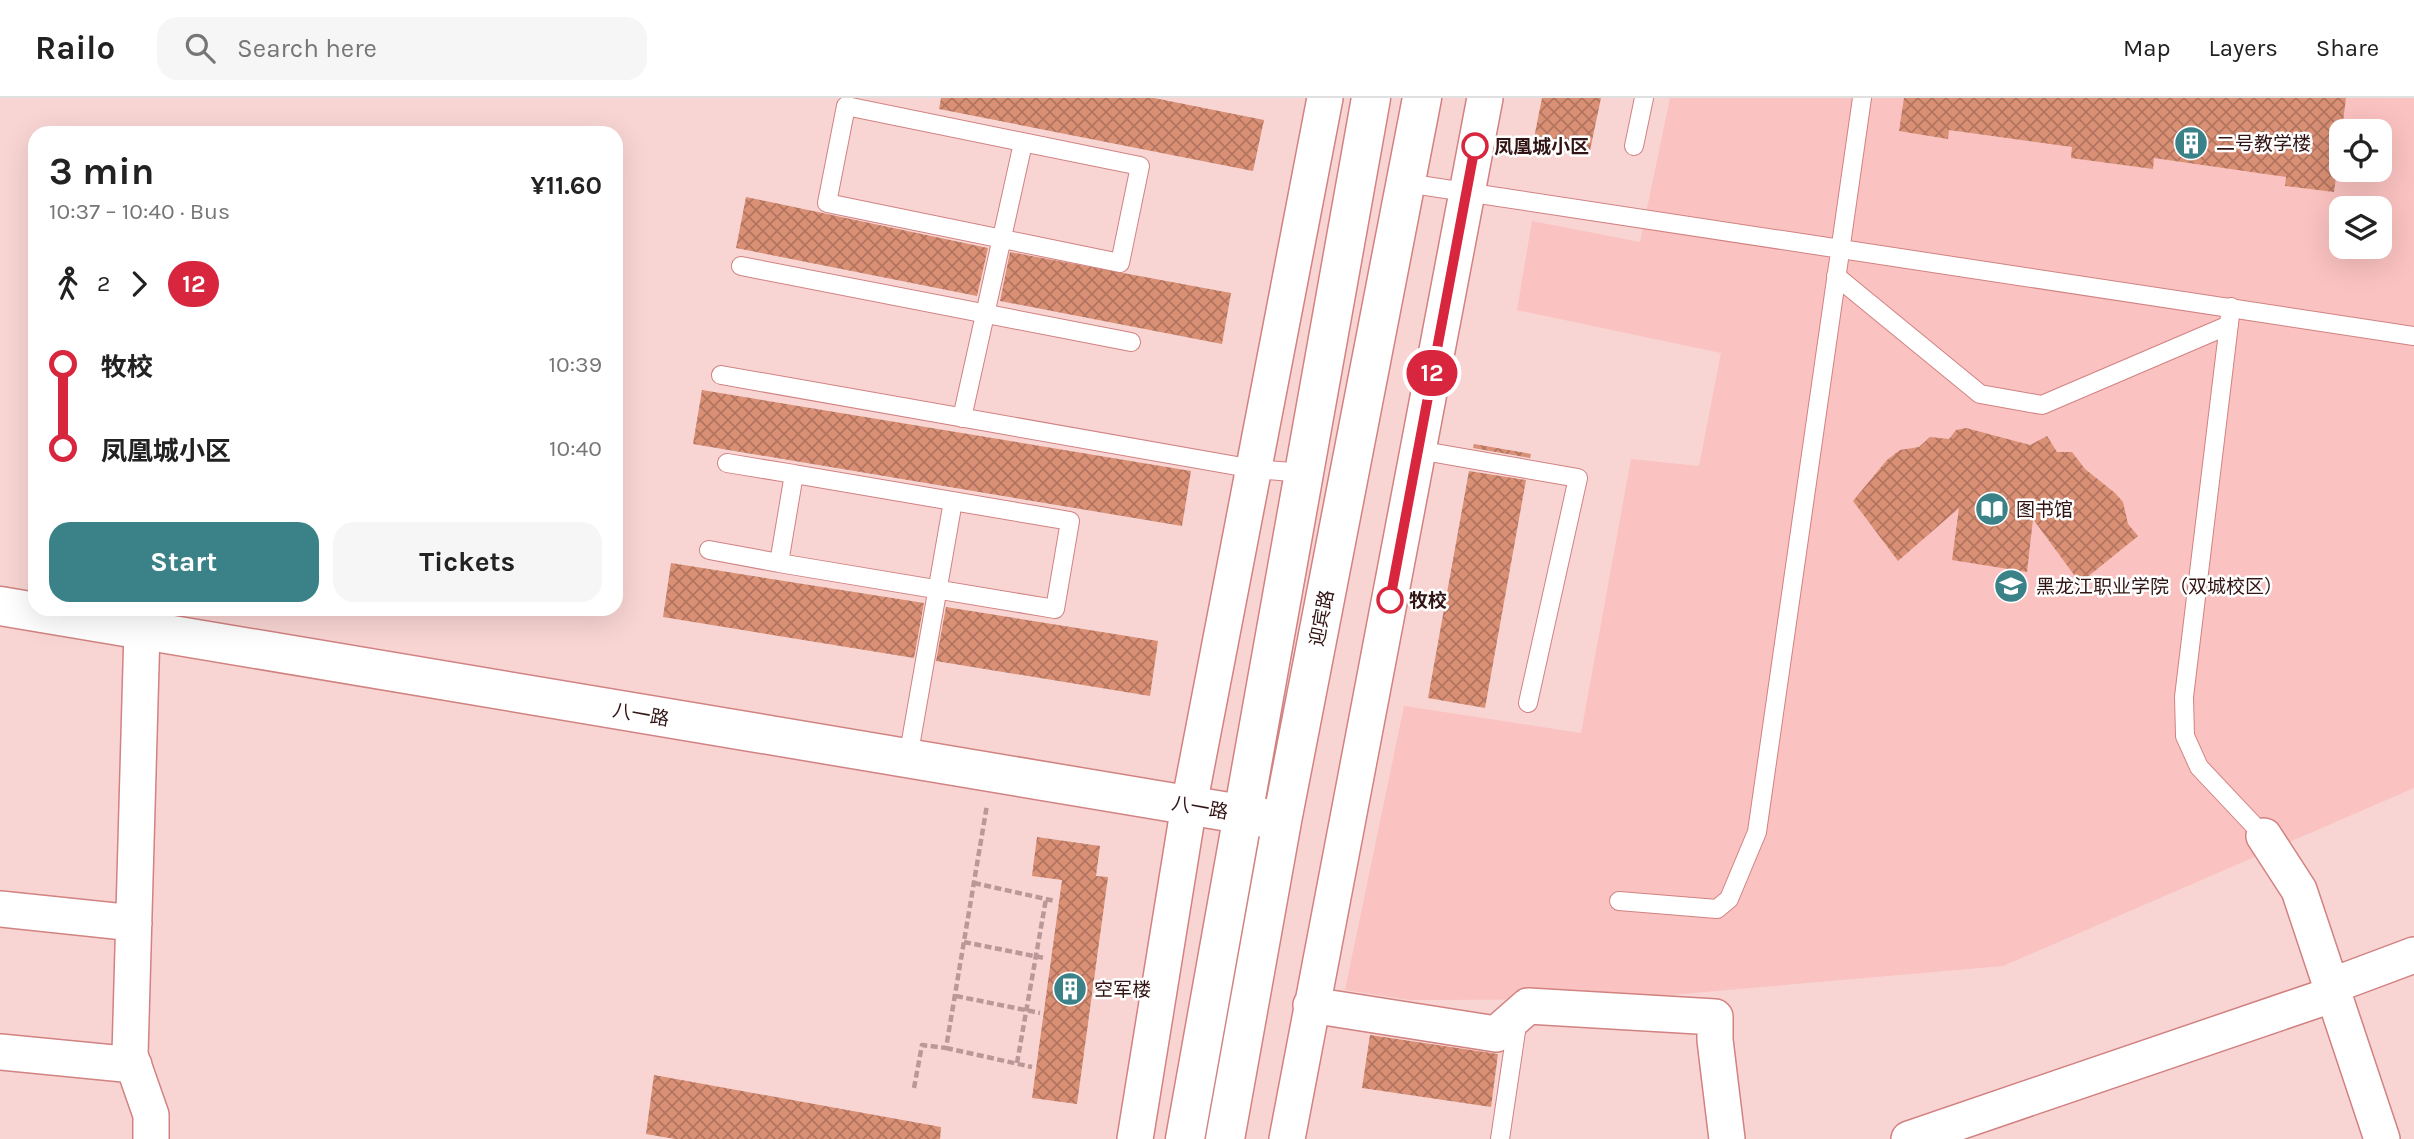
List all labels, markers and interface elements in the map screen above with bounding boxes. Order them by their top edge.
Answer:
search box [157,17,647,80]
text: Railo [35,29,115,67]
icon: search [181,29,219,67]
text: Search here [237,33,377,64]
text: Map [2123,34,2171,62]
text: Layers [2209,34,2278,62]
text: Share [2316,34,2379,62]
map controls [2329,119,2392,259]
button: locate [2329,119,2392,182]
building icon: 二号教学楼 [2172,124,2210,162]
marker: 凤凰城小区 [1462,133,1488,159]
place label: 二号教学楼 [2216,133,2311,155]
place label: 凤凰城小区 [1494,136,1589,158]
text: 3 min [49,149,154,194]
text: ¥11.60 [530,170,602,201]
button: layers [2329,196,2392,259]
text: 10:37 – 10:40 · Bus [49,198,230,225]
icon: walk [49,265,87,303]
icon: forward [120,265,158,303]
text: 2 [97,270,110,297]
text: 12 [182,270,205,298]
line badge: 12 [1400,350,1464,396]
text: 10:39 [549,351,602,378]
text: 牧校 [101,352,153,383]
text: 12 [1420,359,1444,387]
text: 10:40 [549,435,602,462]
text: 凤凰城小区 [101,436,231,467]
library icon: 图书馆 [1973,490,2011,528]
place label: 图书馆 [2016,499,2073,521]
button: Start [49,522,319,602]
button: Tickets [333,522,602,602]
school or university icon: 黑龙江职业学院（双城校区） [1992,567,2030,605]
place label: 黑龙江职业学院（双城校区） [2036,576,2283,598]
marker: 牧校 [1377,587,1403,613]
street label: 迎宾路 [1306,588,1338,648]
place label: 牧校 [1409,590,1447,612]
street label: 八一路 [611,699,671,731]
street label: 八一路 [1170,792,1230,824]
building icon: 空军楼 [1051,970,1089,1008]
place label: 空军楼 [1094,979,1151,1001]

